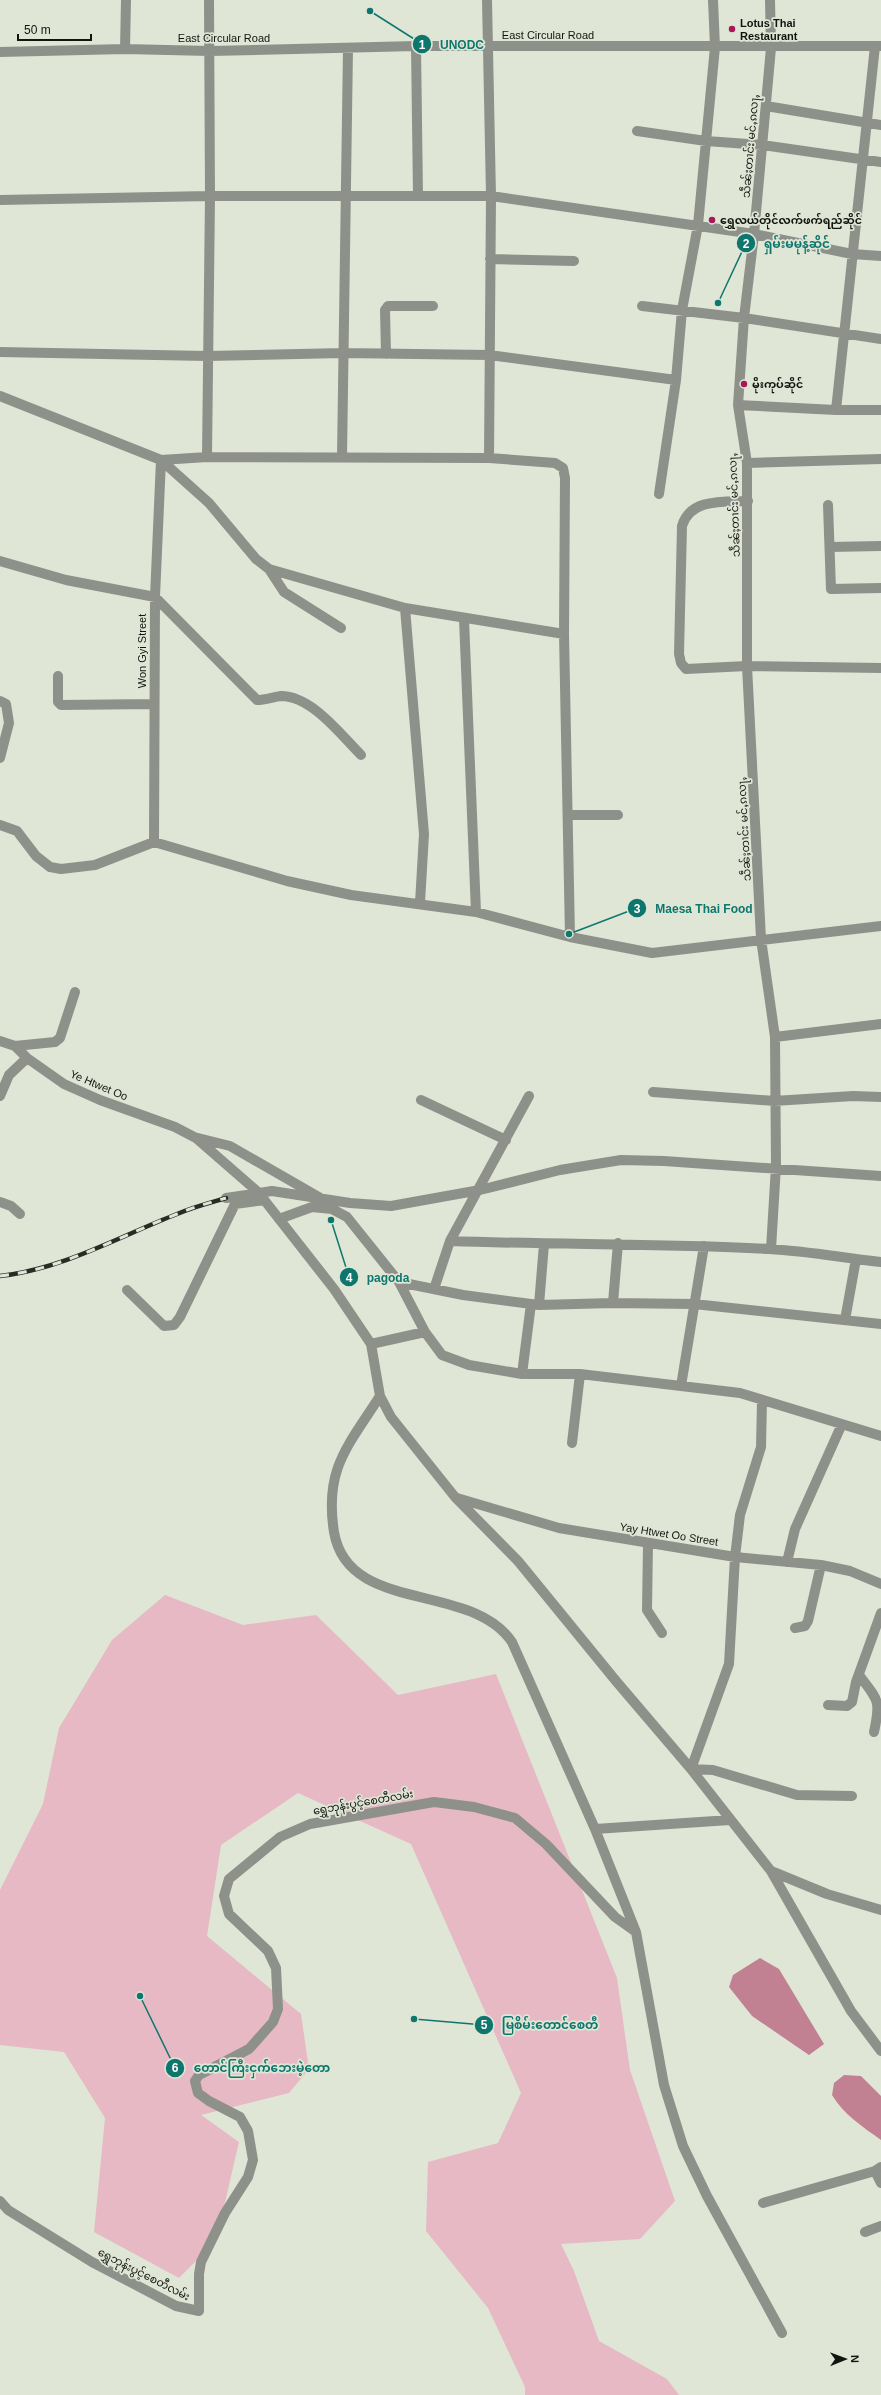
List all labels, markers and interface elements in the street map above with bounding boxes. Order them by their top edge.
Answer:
scale bar [18,16,91,42]
place label: Lotus Thai Restaurant [740,17,798,42]
text: 50 m [24,23,51,37]
marker: Lotus Thai Restaurant [727,24,737,34]
street label: East Circular Road [502,29,594,41]
street label: East Circular Road [178,32,270,44]
callout: UNODC [412,32,492,56]
text: 1 [419,38,426,52]
text: UNODC [440,38,484,52]
street label: သဵၼ်ႈတၢင်း မင်ႇၵလႃႇ [738,93,764,199]
place label: ရွှေလယ်တိုင်လက်ဖက်ရည်ဆိုင် [720,213,862,230]
marker: ရွှေလယ်တိုင်လက်ဖက်ရည်ဆိုင် [707,215,717,225]
callout: ရှမ်းမမုန့်ဆိုင် [736,231,839,255]
text: ရှမ်းမမုန့်ဆိုင် [764,234,830,255]
text: 2 [743,237,750,251]
place label: မိုးကုပ်ဆိုင် [752,377,803,394]
marker: မိုးကုပ်ဆိုင် [739,379,749,389]
street label: သဵၼ်ႈတၢင်း မင်ႇၵလႃႇ [725,452,745,557]
street label: Won Gyi Street [136,614,148,688]
street label: သဵၼ်ႈတၢင်း မင်ႇၵလႃႇ [734,776,756,881]
callout: Maesa Thai Food [627,896,760,920]
text: 3 [634,902,641,916]
text: Maesa Thai Food [655,902,753,916]
street label: Ye Htwet Oo [68,1067,130,1103]
callout: pagoda [339,1265,417,1289]
text: 4 [346,1271,353,1285]
text: pagoda [367,1271,410,1285]
street label: Yay Htwet Oo Street [619,1520,719,1548]
street label: ရွှေဘုန်းပွင့်စေတီလမ်း [312,1786,415,1820]
callout: မြစိမ်းတောင်စေတီ [474,2013,606,2037]
text: မြစိမ်းတောင်စေတီ [502,2015,598,2035]
text: 5 [481,2018,488,2032]
callout: တောင်ကြီးငှက်ဘေးမဲ့တော [165,2056,338,2080]
text: တောင်ကြီးငှက်ဘေးမဲ့တော [194,2058,330,2079]
text: 6 [172,2061,179,2075]
street label: ရွှေဘုန်းပွင့်စေတီလမ်း [95,2245,193,2305]
north arrow [825,2339,865,2379]
text: N [849,2355,861,2363]

